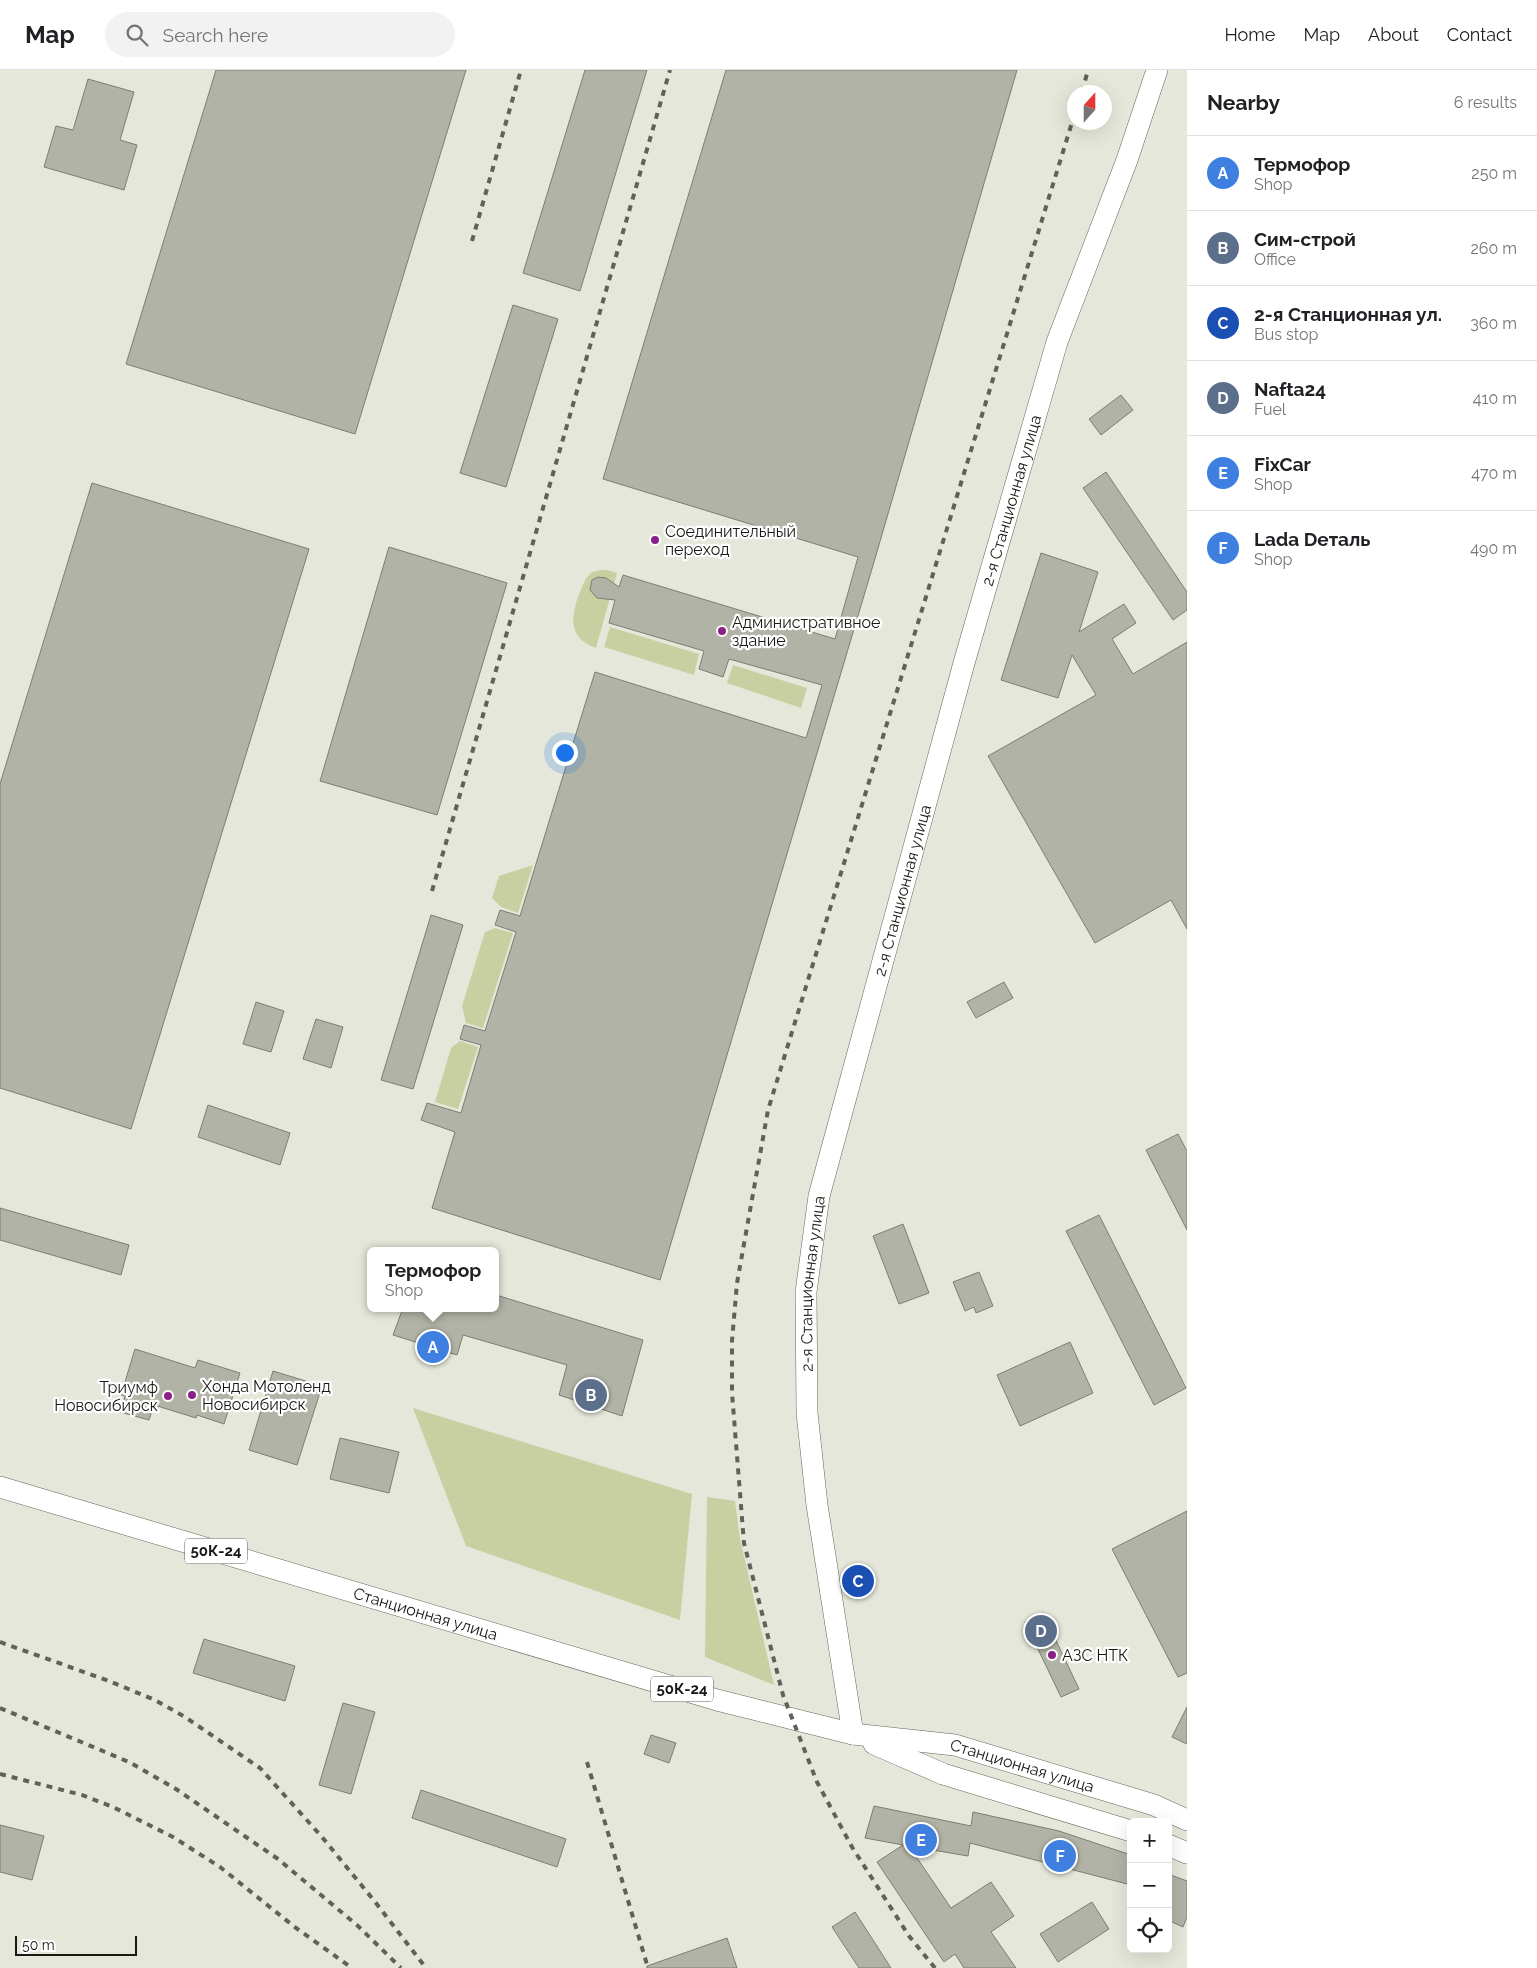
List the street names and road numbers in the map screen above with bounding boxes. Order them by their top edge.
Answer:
street label: 2-я Станционная улица [978,413,1045,588]
street label: 2-я Станционная улица [870,803,935,978]
street label: 2-я Станционная улица [797,1194,829,1372]
road number: 50К-24 [185,1538,247,1564]
street label: Станционная улица [351,1584,500,1644]
road number: 50К-24 [651,1676,713,1702]
street label: Станционная улица [948,1735,1096,1796]

